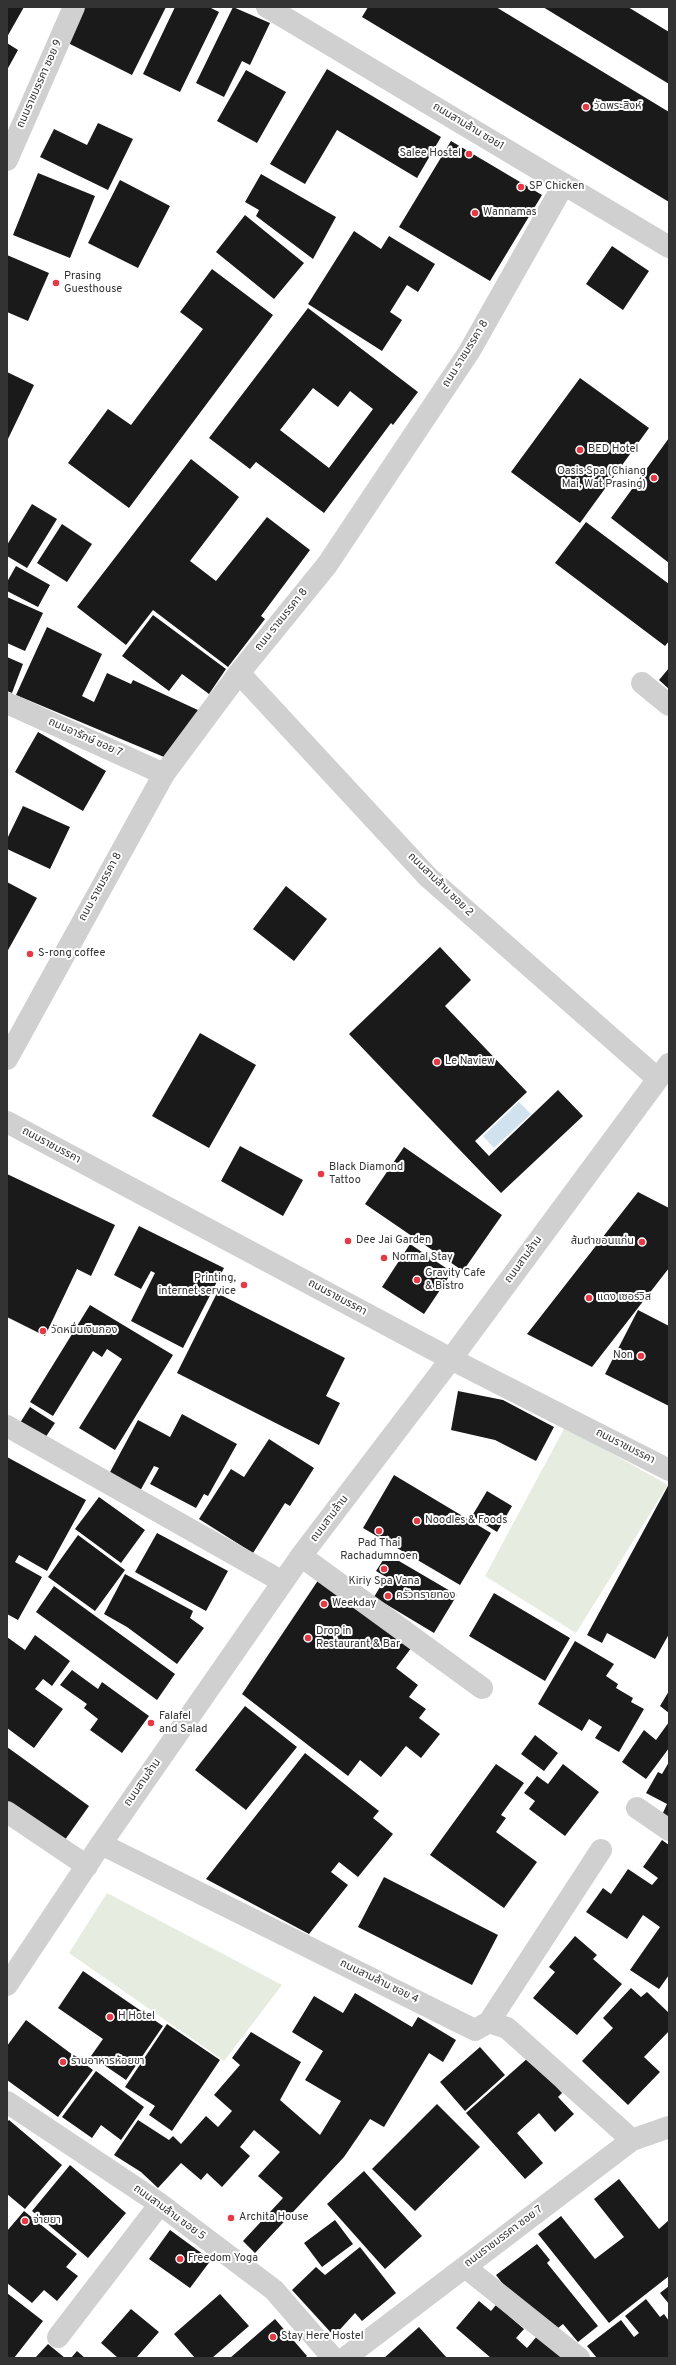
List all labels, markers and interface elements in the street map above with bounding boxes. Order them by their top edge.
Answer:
street label: ถนนราชมรรคา ซอย 9 [15,38,65,130]
place label: วัดพระสิงห์ [594,100,642,114]
street label: ถนนสามล้าน ซอย1 [430,101,506,153]
marker: วัดพระสิงห์ [581,102,591,112]
place label: Salee Hostel [399,147,461,161]
marker: Salee Hostel [464,149,474,159]
place label: SP Chicken [529,180,584,194]
marker: SP Chicken [516,182,526,192]
place label: Wannamas [483,206,537,220]
marker: Wannamas [470,208,480,218]
place label: Prasing Guesthouse [64,270,122,296]
marker: Prasing Guesthouse [51,278,61,288]
street label: ถนน ราชมรรคา 8 [440,318,492,390]
place label: BED Hotel [588,443,638,457]
marker: BED Hotel [575,445,585,455]
place label: Oasis Spa (Chiang Mai, Wat Prasing) [557,465,646,491]
marker: Oasis Spa (Chiang Mai, Wat Prasing) [649,473,659,483]
street label: ถนน ราชมรรคา 8 [253,586,311,654]
street label: ถนนอารักษ์ ซอย 7 [46,716,124,760]
street label: ถนน ราชมรรคา 8 [77,850,125,924]
street label: ถนนสามล้าน ซอย 2 [404,850,476,920]
place label: S-rong coffee [38,947,105,961]
marker: S-rong coffee [25,949,35,959]
place label: Le Naview [445,1055,495,1069]
marker: Le Naview [432,1057,442,1067]
street label: ถนนราชมรรคา [19,1125,83,1167]
place label: Black Diamond Tattoo [329,1161,403,1187]
marker: Black Diamond Tattoo [316,1169,326,1179]
place label: Dee Jai Garden [356,1234,431,1248]
street label: ถนนสามล้าน [502,1234,546,1286]
place label: ส้มตำขอนแก่น [571,1235,634,1249]
marker: Dee Jai Garden [343,1236,353,1246]
marker: ส้มตำขอนแก่น [637,1237,647,1247]
place label: Normal Stay [392,1251,453,1265]
marker: Normal Stay [379,1253,389,1263]
place label: Gravity Cafe & Bistro [425,1267,485,1293]
place label: Printing, internet service [159,1272,236,1298]
marker: Gravity Cafe & Bistro [412,1275,422,1285]
street label: ถนนราชมรรคา [305,1277,369,1319]
marker: Printing, internet service [239,1280,249,1290]
place label: แดง เซอร์วิส [597,1291,651,1305]
marker: แดง เซอร์วิส [584,1293,594,1303]
place label: วัดหมื่นเงินกอง [51,1324,117,1338]
marker: วัดหมื่นเงินกอง [38,1326,48,1336]
place label: Non [613,1349,633,1363]
marker: Non [636,1351,646,1361]
street label: ถนนราชมรรคา [593,1426,657,1468]
street label: ถนนสามล้าน [308,1493,352,1545]
place label: Noodles & Foods [425,1514,507,1528]
marker: Noodles & Foods [412,1516,422,1526]
marker: Pad Thai Rachadumnoen [374,1526,384,1536]
place label: Pad Thai Rachadumnoen [340,1537,418,1563]
marker: Kiriy Spa Vana [379,1564,389,1574]
place label: Kiriy Spa Vana [348,1575,420,1589]
place label: ครัวทรายทอง [396,1589,456,1603]
marker: ครัวทรายทอง [383,1591,393,1601]
place label: Weekday [332,1597,376,1611]
marker: Weekday [319,1599,329,1609]
place label: Drop in Restaurant & Bar [316,1625,400,1651]
marker: Drop in Restaurant & Bar [303,1633,313,1643]
place label: Falafel and Salad [159,1710,207,1736]
marker: Falafel and Salad [146,1718,156,1728]
street label: ถนนสามล้าน [122,1757,164,1809]
street label: ถนนสามล้าน ซอย 4 [337,1957,421,2007]
place label: H Hotel [118,2010,155,2024]
marker: H Hotel [105,2012,115,2022]
place label: ร้านอาหารห้อยขา [71,2055,144,2069]
marker: ร้านอาหารห้อยขา [58,2057,68,2067]
street label: ถนนสามล้าน ซอย 5 [130,2182,208,2244]
street label: ถนนราชมรรคา ซอย 7 [462,2203,546,2271]
place label: Archita House [239,2211,308,2225]
marker: Archita House [226,2213,236,2223]
place label: จ่ายยา [33,2214,61,2228]
marker: จ่ายยา [20,2216,30,2226]
place label: Freedom Yoga [188,2252,258,2266]
marker: Freedom Yoga [175,2254,185,2264]
place label: Stay Here Hostel [281,2330,364,2344]
marker: Stay Here Hostel [268,2332,278,2342]

